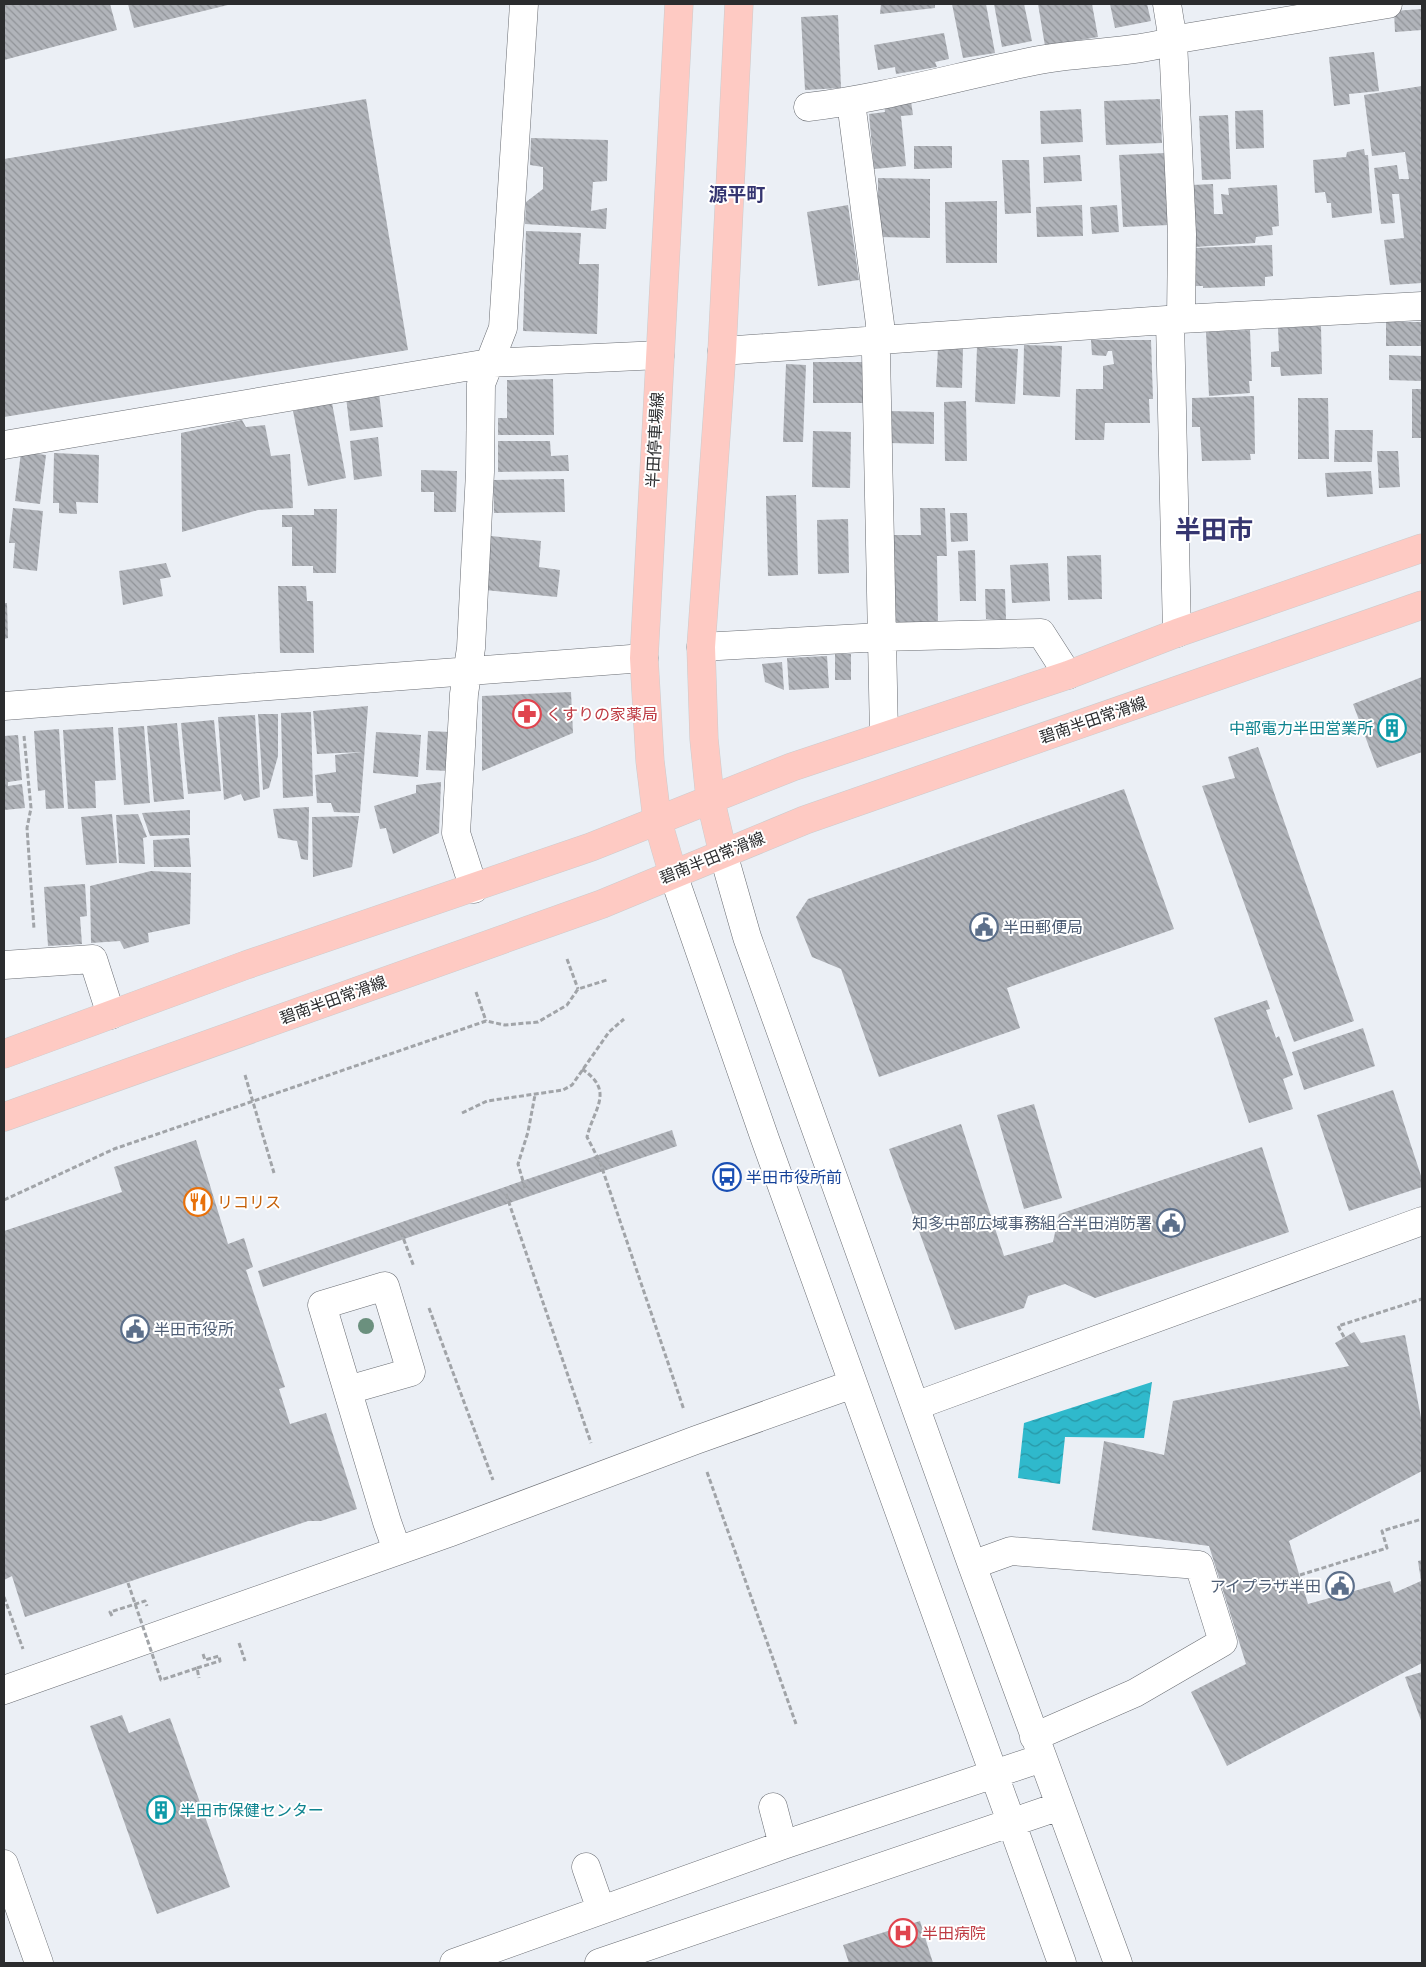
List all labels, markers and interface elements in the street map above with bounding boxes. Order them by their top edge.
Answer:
district label: 源平町 [708,183,766,206]
street label: 半田停車場線 [643,392,667,488]
district label: 半田市 [1175,515,1253,546]
street label: 碧南半田常滑線 [1037,693,1149,747]
pharmacy icon: くすりの家薬局 [512,699,542,729]
place label: くすりの家薬局 [546,705,658,724]
building icon: 中部電力半田営業所 [1377,713,1407,743]
place label: 中部電力半田営業所 [1229,719,1373,738]
street label: 碧南半田常滑線 [657,828,767,888]
public building icon: 半田郵便局 [969,912,999,942]
place label: 半田郵便局 [1003,918,1083,937]
street label: 碧南半田常滑線 [277,972,389,1028]
bus stop icon: 半田市役所前 [712,1162,742,1192]
place label: 半田市役所前 [746,1168,842,1187]
restaurant icon: リコリス [183,1187,213,1217]
place label: リコリス [217,1193,281,1212]
public building icon: 知多中部広域事務組合半田消防署 [1156,1208,1186,1238]
place label: 知多中部広域事務組合半田消防署 [912,1214,1152,1233]
public building icon: 半田市役所 [120,1314,150,1344]
place label: 半田市役所 [154,1320,234,1339]
public building icon: アイプラザ半田 [1325,1571,1355,1601]
place label: アイプラザ半田 [1210,1577,1321,1596]
building icon: 半田市保健センター [146,1795,176,1825]
place label: 半田市保健センター [180,1801,324,1820]
hospital icon: 半田病院 [888,1918,918,1948]
place label: 半田病院 [922,1924,986,1943]

